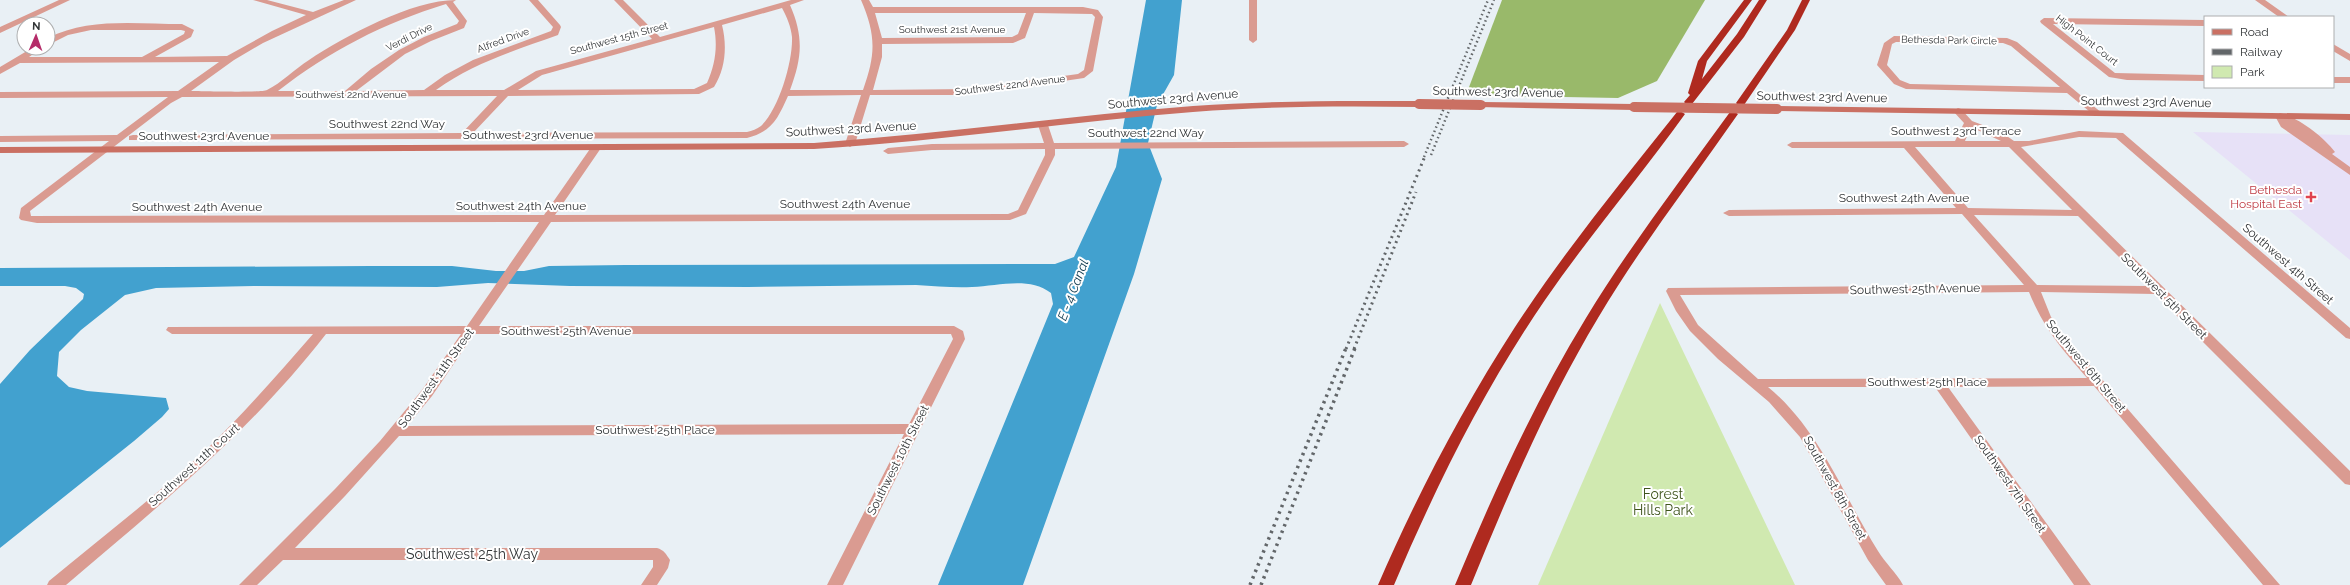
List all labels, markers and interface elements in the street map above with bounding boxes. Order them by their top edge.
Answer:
street label: High Point Court [2054,12,2121,68]
north arrow [16,16,56,56]
legend [2204,16,2334,88]
street label: Southwest 15th Street [569,19,670,56]
text: N [32,20,41,33]
street label: Verdi Drive [384,21,434,53]
street label: Southwest 21st Avenue [899,24,1005,35]
street label: Alfred Drive [475,25,531,55]
text: Road [2240,25,2269,39]
street label: Bethesda Park Circle [1901,34,1997,46]
text: Railway [2240,45,2283,59]
text: Park [2240,65,2265,79]
street label: Southwest 22nd Avenue [954,73,1066,97]
street label: Southwest 23rd Avenue [1432,84,1564,100]
street label: Southwest 23rd Avenue [1107,86,1239,112]
street label: Southwest 22nd Avenue [295,89,407,100]
street label: Southwest 23rd Avenue [1756,89,1888,105]
street label: Southwest 23rd Avenue [2080,94,2212,110]
street label: Southwest 22nd Way [329,117,446,131]
street label: Southwest 23rd Avenue [785,119,917,139]
street label: Southwest 23rd Terrace [1891,124,2021,138]
street label: Southwest 22nd Way [1088,126,1205,140]
street label: Southwest 23rd Avenue [463,128,593,142]
street label: Southwest 23rd Avenue [139,129,269,143]
place label: Bethesda Hospital East [2230,183,2302,211]
street label: Southwest 24th Avenue [1839,191,1969,205]
marker: Bethesda Hospital East [2305,191,2317,203]
street label: Southwest 24th Avenue [780,197,910,211]
street label: Southwest 24th Avenue [456,199,586,213]
street label: Southwest 24th Avenue [132,200,262,214]
street label: Southwest 4th Street [2240,221,2336,307]
street label: Southwest 5th Street [2118,250,2210,342]
water label: E - 4 Canal [1054,257,1092,323]
street label: Southwest 25th Avenue [1850,281,1980,297]
street label: Southwest 6th Street [2043,317,2129,415]
street label: Southwest 25th Avenue [501,324,631,338]
street label: Southwest 11th Street [395,326,477,430]
street label: Southwest 25th Place [1867,375,1987,389]
street label: Southwest 10th Street [864,403,932,517]
street label: Southwest 11th Court [146,421,242,509]
street label: Southwest 25th Place [595,423,715,437]
street label: Southwest 7th Street [1971,433,2049,535]
street label: Southwest 8th Street [1801,434,1869,542]
park label: Forest Hills Park [1633,486,1694,518]
street label: Southwest 25th Way [406,546,538,562]

